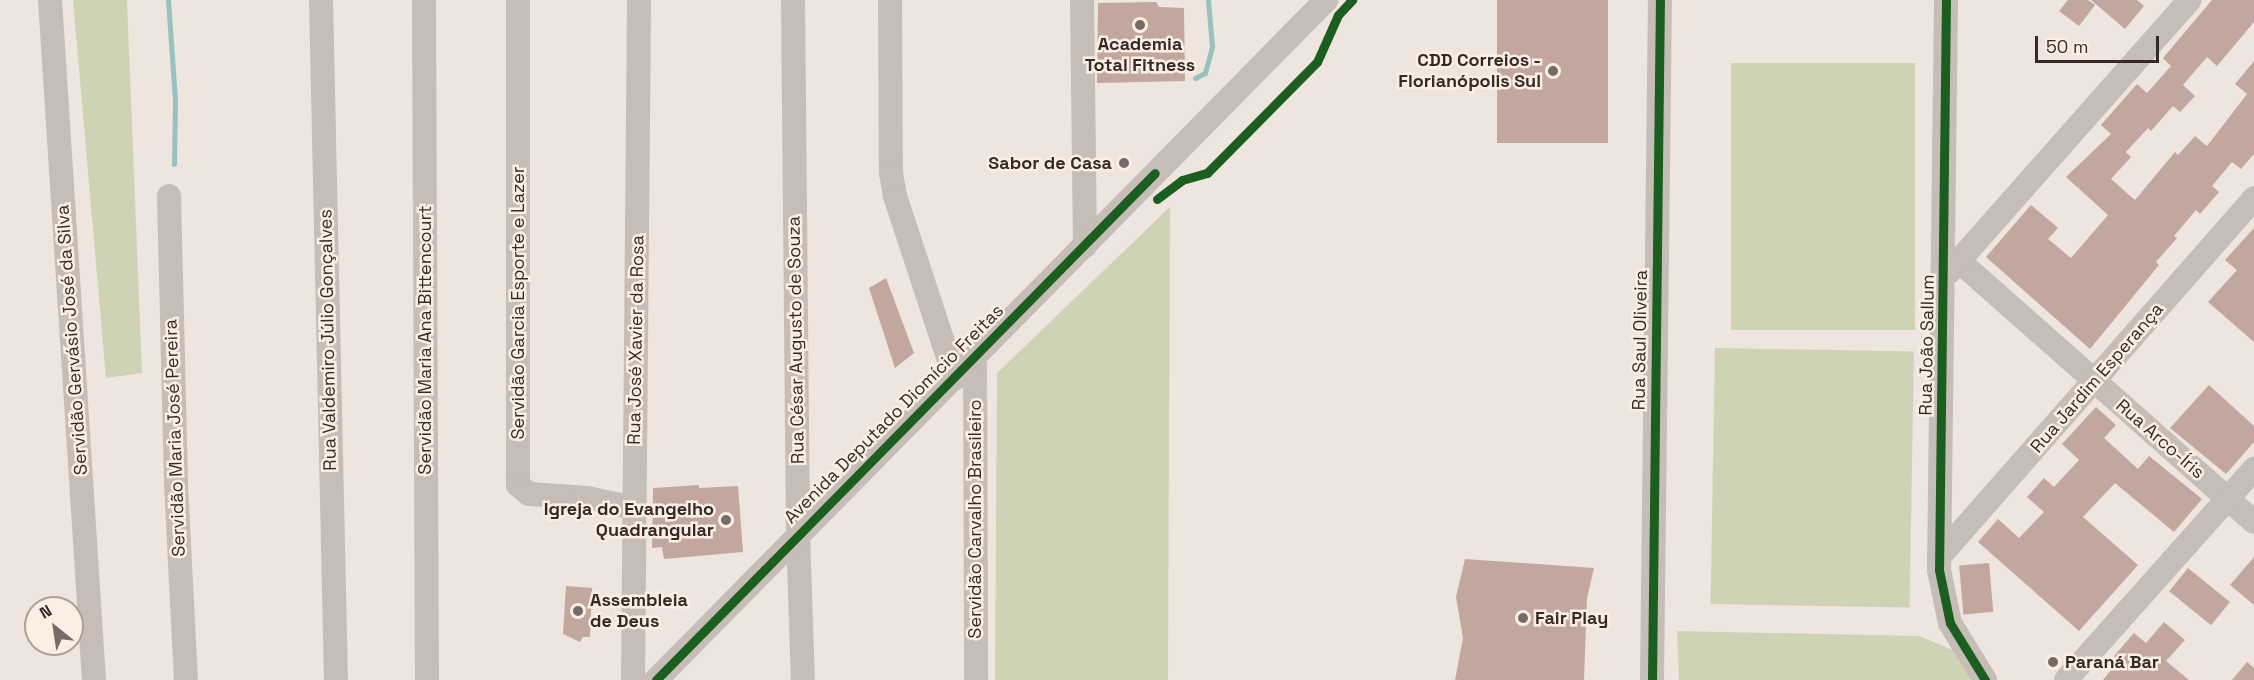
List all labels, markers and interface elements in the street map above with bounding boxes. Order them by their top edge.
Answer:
marker: Academia Total Fitness [1133,18,1147,32]
scale bar [2038,24,2162,62]
place label: Academia Total Fitness [1085,34,1195,76]
text: 50 m [2046,35,2088,58]
place label: CDD Correios - Florianópolis Sul [1398,50,1541,92]
marker: CDD Correios - Florianópolis Sul [1546,64,1560,78]
place label: Sabor de Casa [988,152,1112,174]
marker: Sabor de Casa [1117,156,1131,170]
street label: Servidão Garcia Esporte e Lazer [507,166,529,440]
street label: Servidão Gervásio José da Silva [52,204,92,476]
street label: Servidão Maria Ana Bittencourt [414,205,436,475]
street label: Rua Valdemiro Júlio Gonçalves [315,209,341,471]
street label: Rua César Augusto de Souza [783,216,809,464]
street label: Rua José Xavier da Rosa [623,235,649,445]
street label: Rua Saul Oliveira [1628,269,1652,411]
street label: Rua João Sallum [1915,274,1939,416]
street label: Rua Jardim Esperança [2026,299,2168,457]
street label: Avenida Deputado Diomício Freitas [780,300,1008,528]
street label: Servidão Maria José Pereira [160,319,190,557]
street label: Rua Arco-Íris [2111,395,2209,483]
street label: Servidão Carvalho Brasileiro [964,399,986,639]
place label: Igreja do Evangelho Quadrangular [544,499,714,542]
marker: Igreja do Evangelho Quadrangular [719,513,733,527]
place label: Assembleia de Deus [590,590,688,632]
north arrow [24,596,84,656]
text: N [36,600,56,623]
marker: Assembleia de Deus [571,604,585,618]
place label: Fair Play [1535,607,1608,629]
marker: Fair Play [1516,611,1530,625]
place label: Paraná Bar [2065,651,2159,673]
marker: Paraná Bar [2046,655,2060,669]

